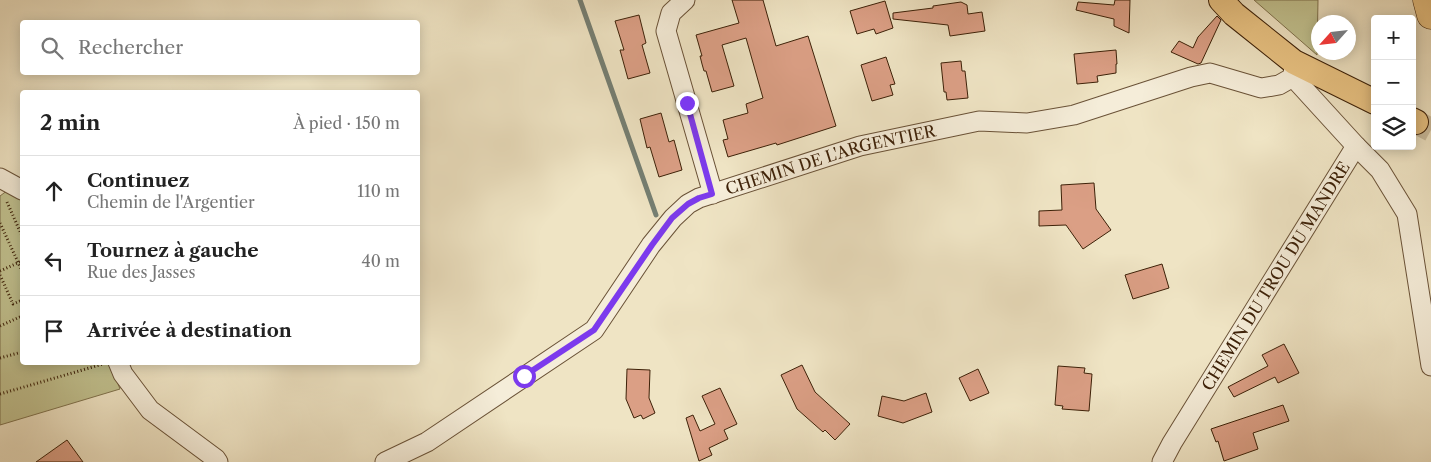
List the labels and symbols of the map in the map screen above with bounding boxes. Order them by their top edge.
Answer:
north arrow [1311,15,1356,60]
route end [676,92,699,115]
street label: CHEMIN DE L'ARGENTIER [723,120,939,199]
street label: CHEMIN DU TROU DU MANDRE [1197,158,1354,394]
route start [513,365,536,388]

